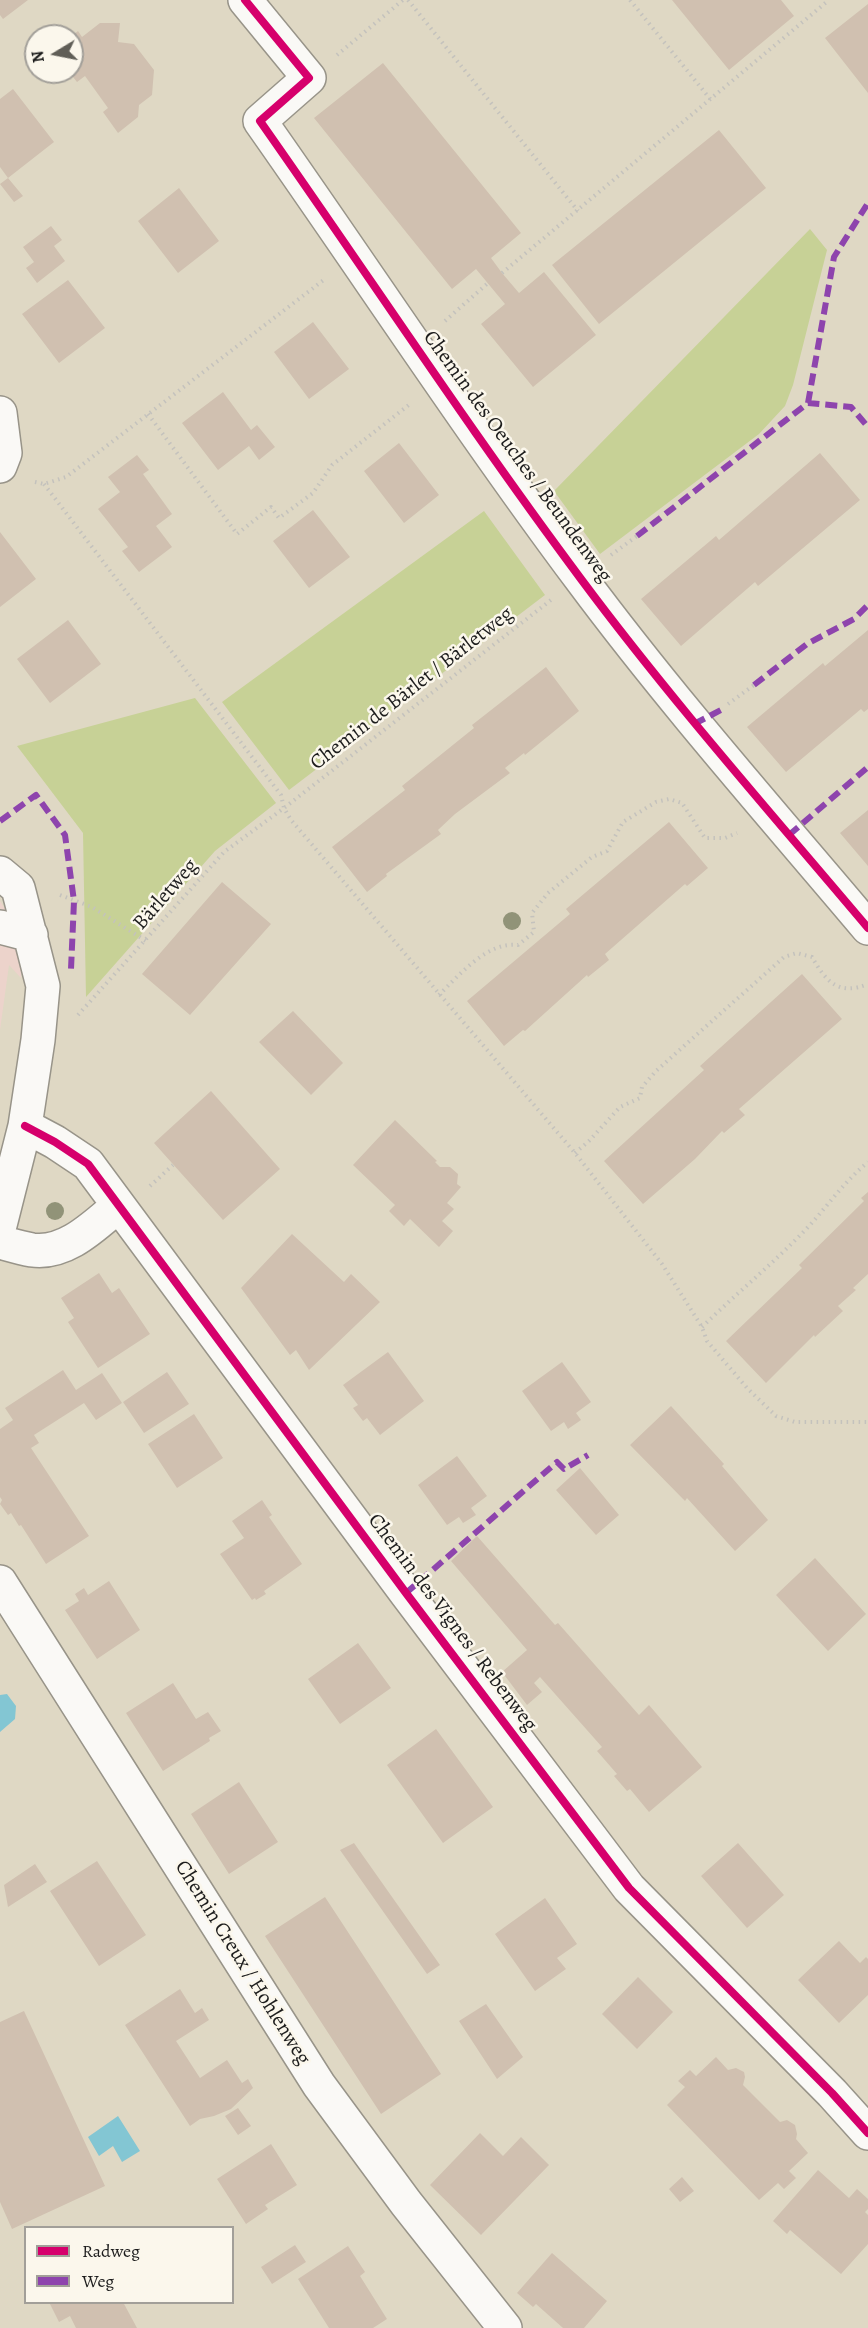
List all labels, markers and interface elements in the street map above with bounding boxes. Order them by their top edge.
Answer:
north arrow [24,24,84,84]
text: N [26,49,50,64]
street label: Chemin des Oeuches / Beundenweg [417,326,617,588]
street label: Chemin de Bärlet / Bärletweg [305,602,519,776]
street label: Bärletweg [128,854,204,936]
street label: Chemin des Vignes / Rebenweg [362,1509,542,1737]
street label: Chemin Creux / Hohlenweg [169,1856,315,2070]
legend [24,2226,234,2304]
text: Radweg [82,2239,140,2263]
text: Weg [82,2269,114,2293]

